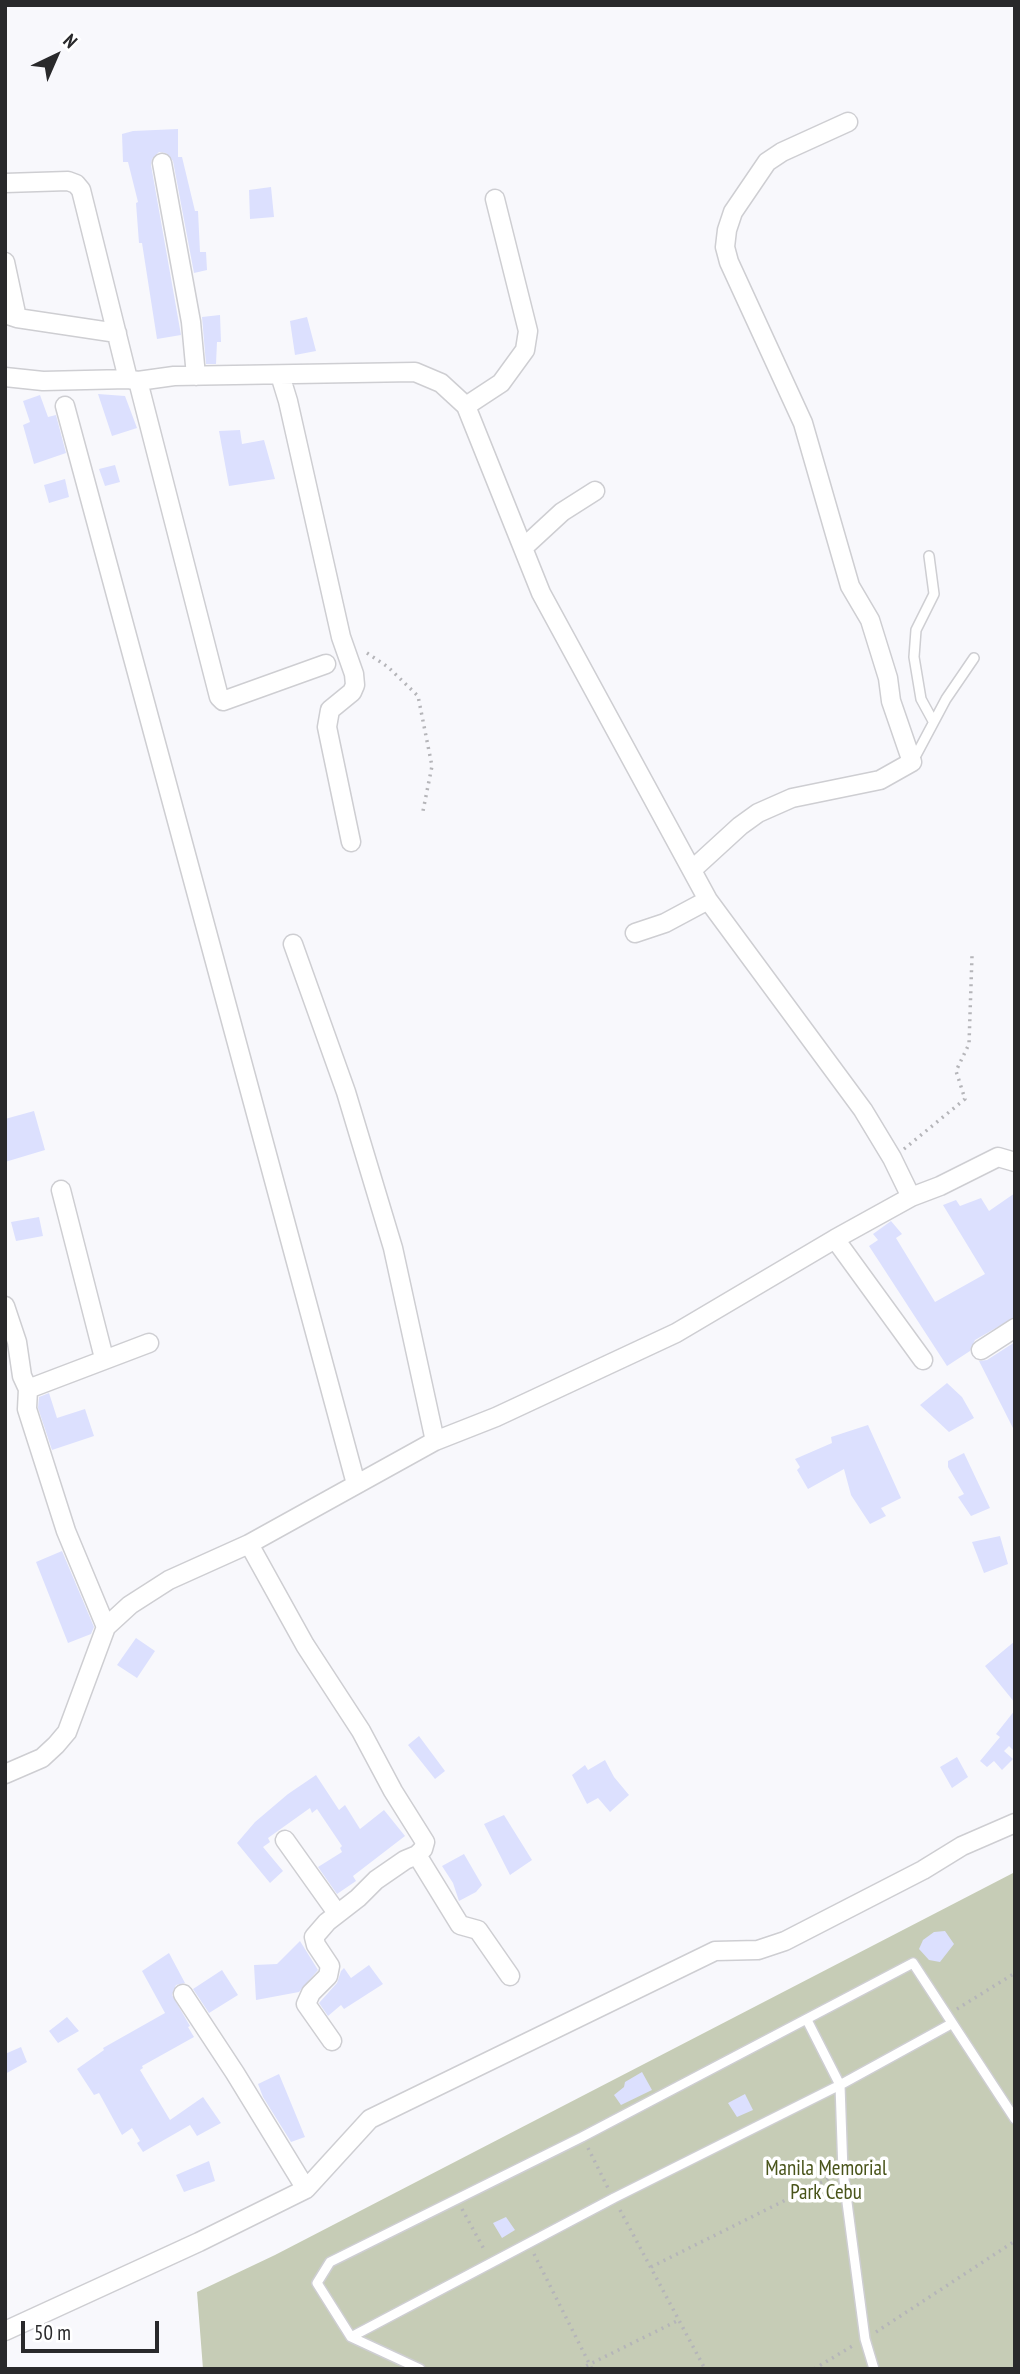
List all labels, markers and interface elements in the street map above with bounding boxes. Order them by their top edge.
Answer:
north arrow [21,21,91,91]
text: N [59,29,83,53]
park label: Manila Memorial Park Cebu [765,2156,887,2206]
scale bar [24,2308,163,2352]
text: 50 m [34,2319,71,2346]

